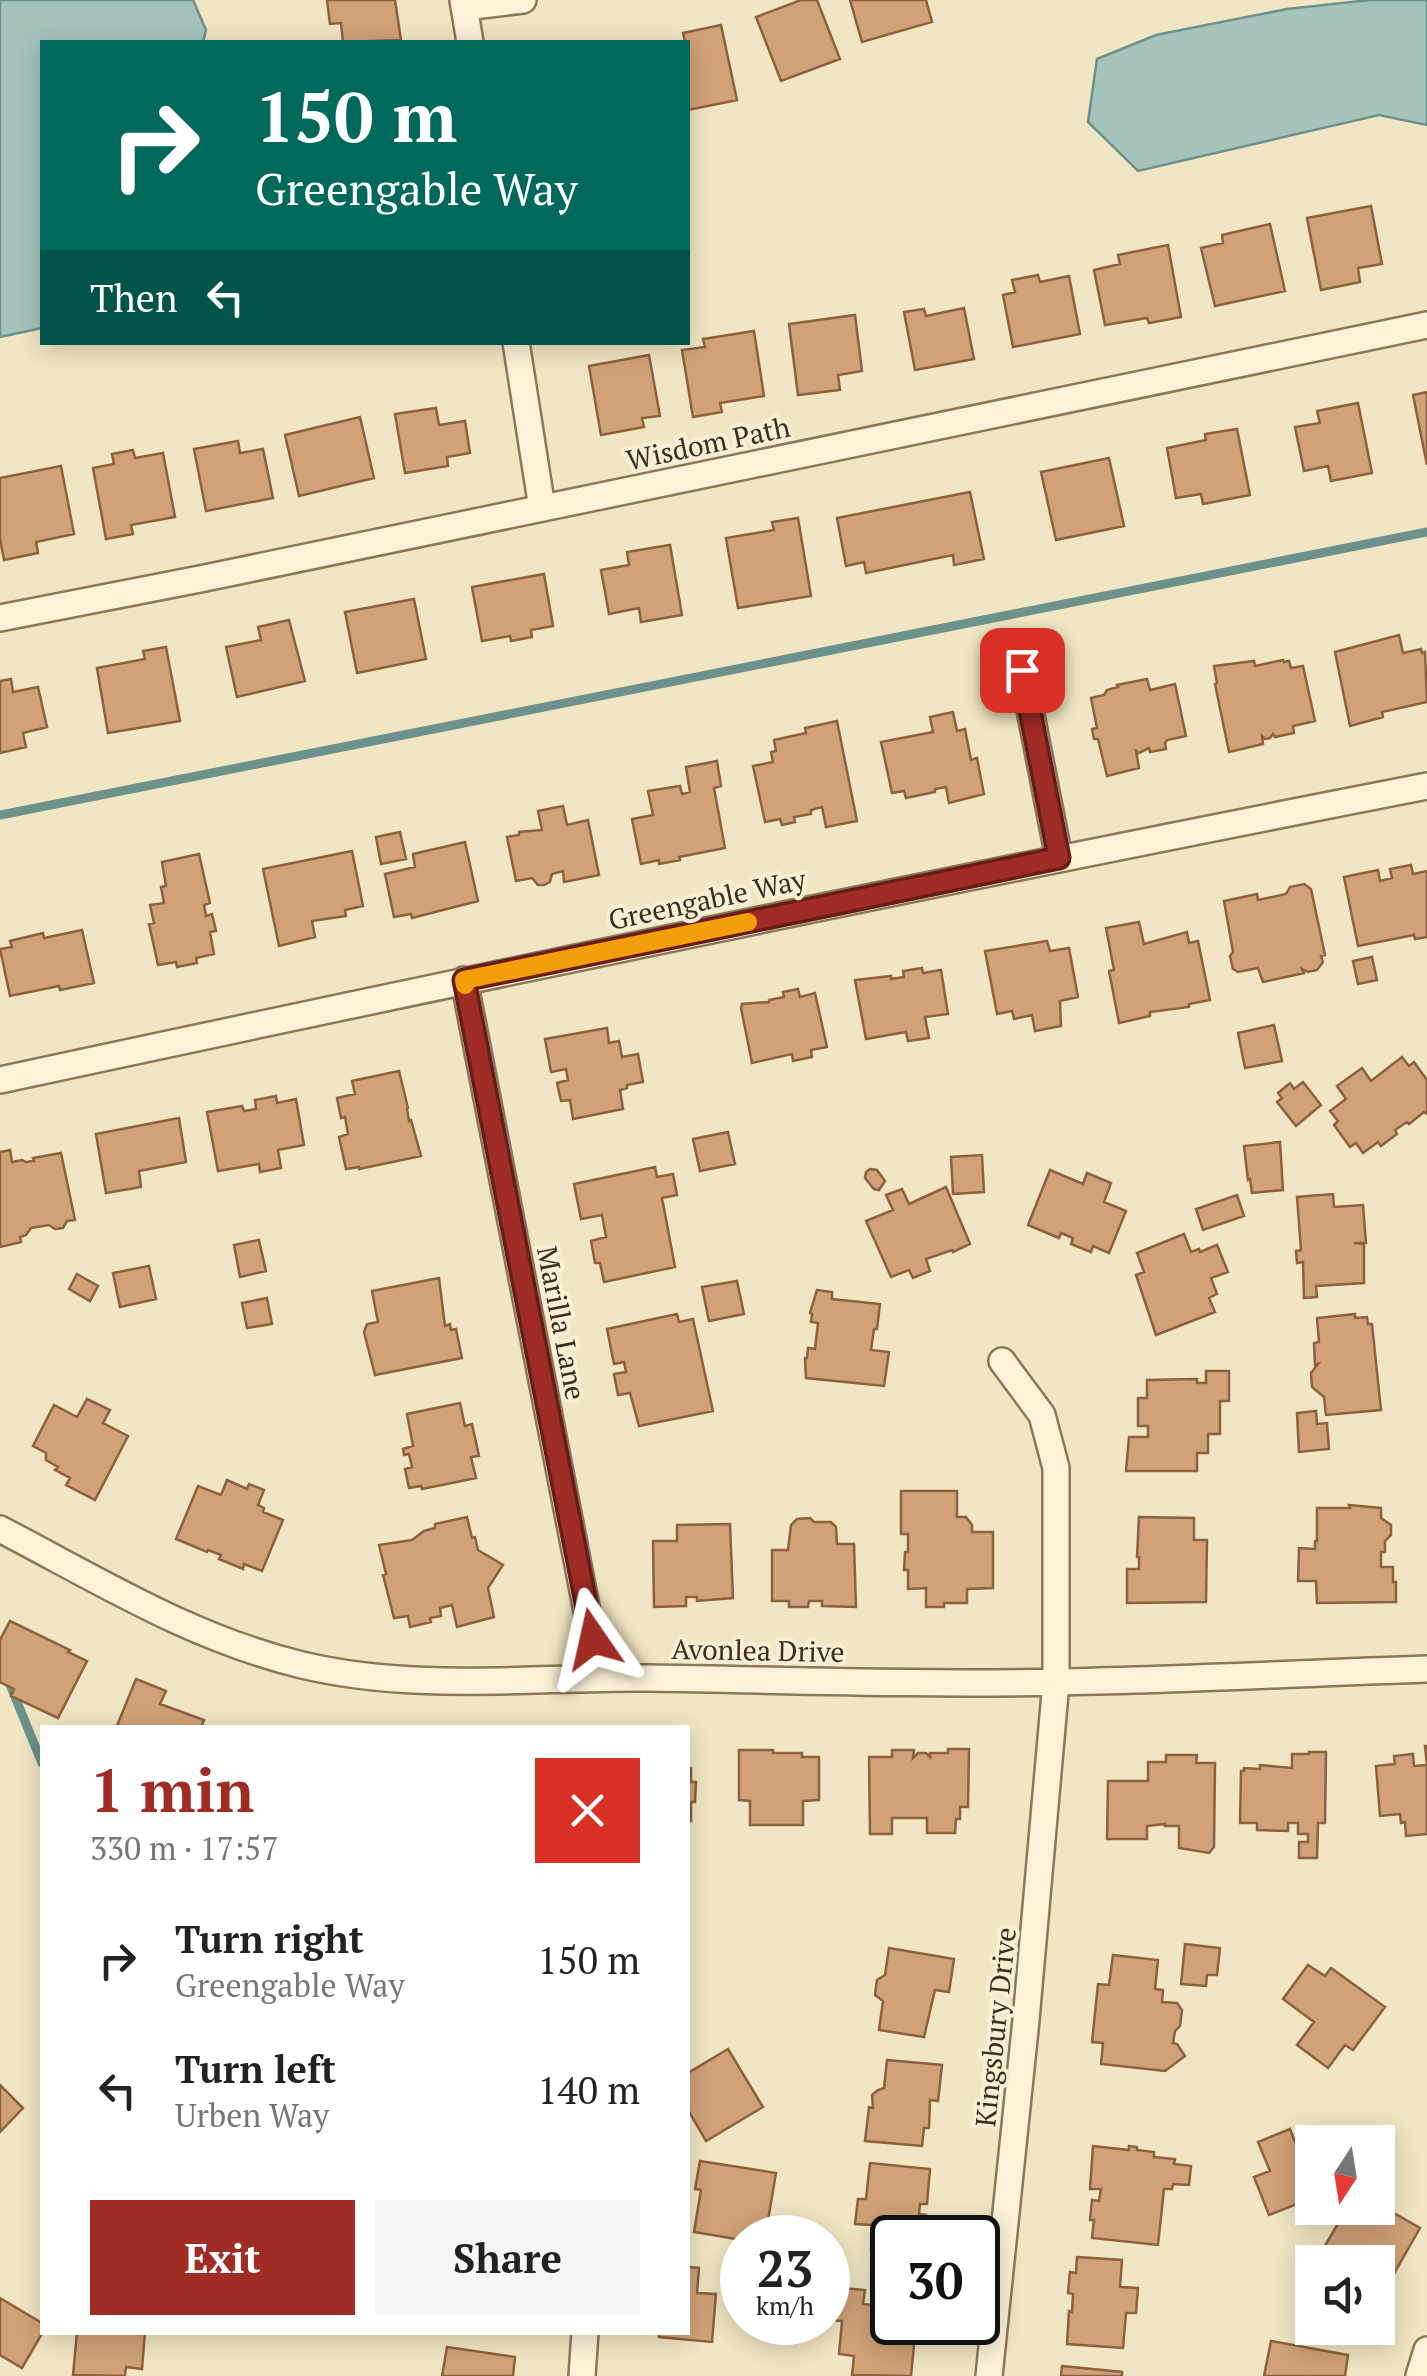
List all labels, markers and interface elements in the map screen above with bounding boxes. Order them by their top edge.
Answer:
text: 150 m [255,69,457,162]
icon: right [90,80,220,210]
text: Greengable Way [255,158,578,218]
icon: left [198,270,253,325]
text: Then [90,273,178,323]
street label: Wisdom Path [623,408,793,478]
pin [980,628,1065,713]
icon: arrive [995,643,1050,698]
street label: Greengable Way [605,860,810,938]
street label: Marilla Lane [529,1243,595,1403]
position arrow [541,1587,645,1691]
street label: Avonlea Drive [671,1630,845,1670]
text: 1 min [90,1750,254,1829]
button: close [535,1758,640,1863]
text: 330 m · 17:57 [90,1827,278,1869]
text: Turn right [175,1914,364,1964]
street label: Kingsbury Drive [966,1925,1024,2129]
icon: right [90,1933,145,1988]
text: 150 m [537,1935,640,1985]
text: Greengable Way [175,1964,405,2006]
text: Turn left [175,2044,336,2094]
icon: left [90,2063,145,2118]
text: 140 m [537,2065,640,2115]
text: Urben Way [175,2094,329,2136]
north arrow [1295,2125,1395,2225]
map controls [1295,2125,1395,2345]
button: Exit [90,2200,355,2315]
button: Share [375,2200,640,2315]
speed limit sign: 30 [870,2215,1000,2345]
text: 23 [757,2235,813,2301]
button: sound [1295,2245,1395,2345]
text: km/h [756,2289,814,2322]

